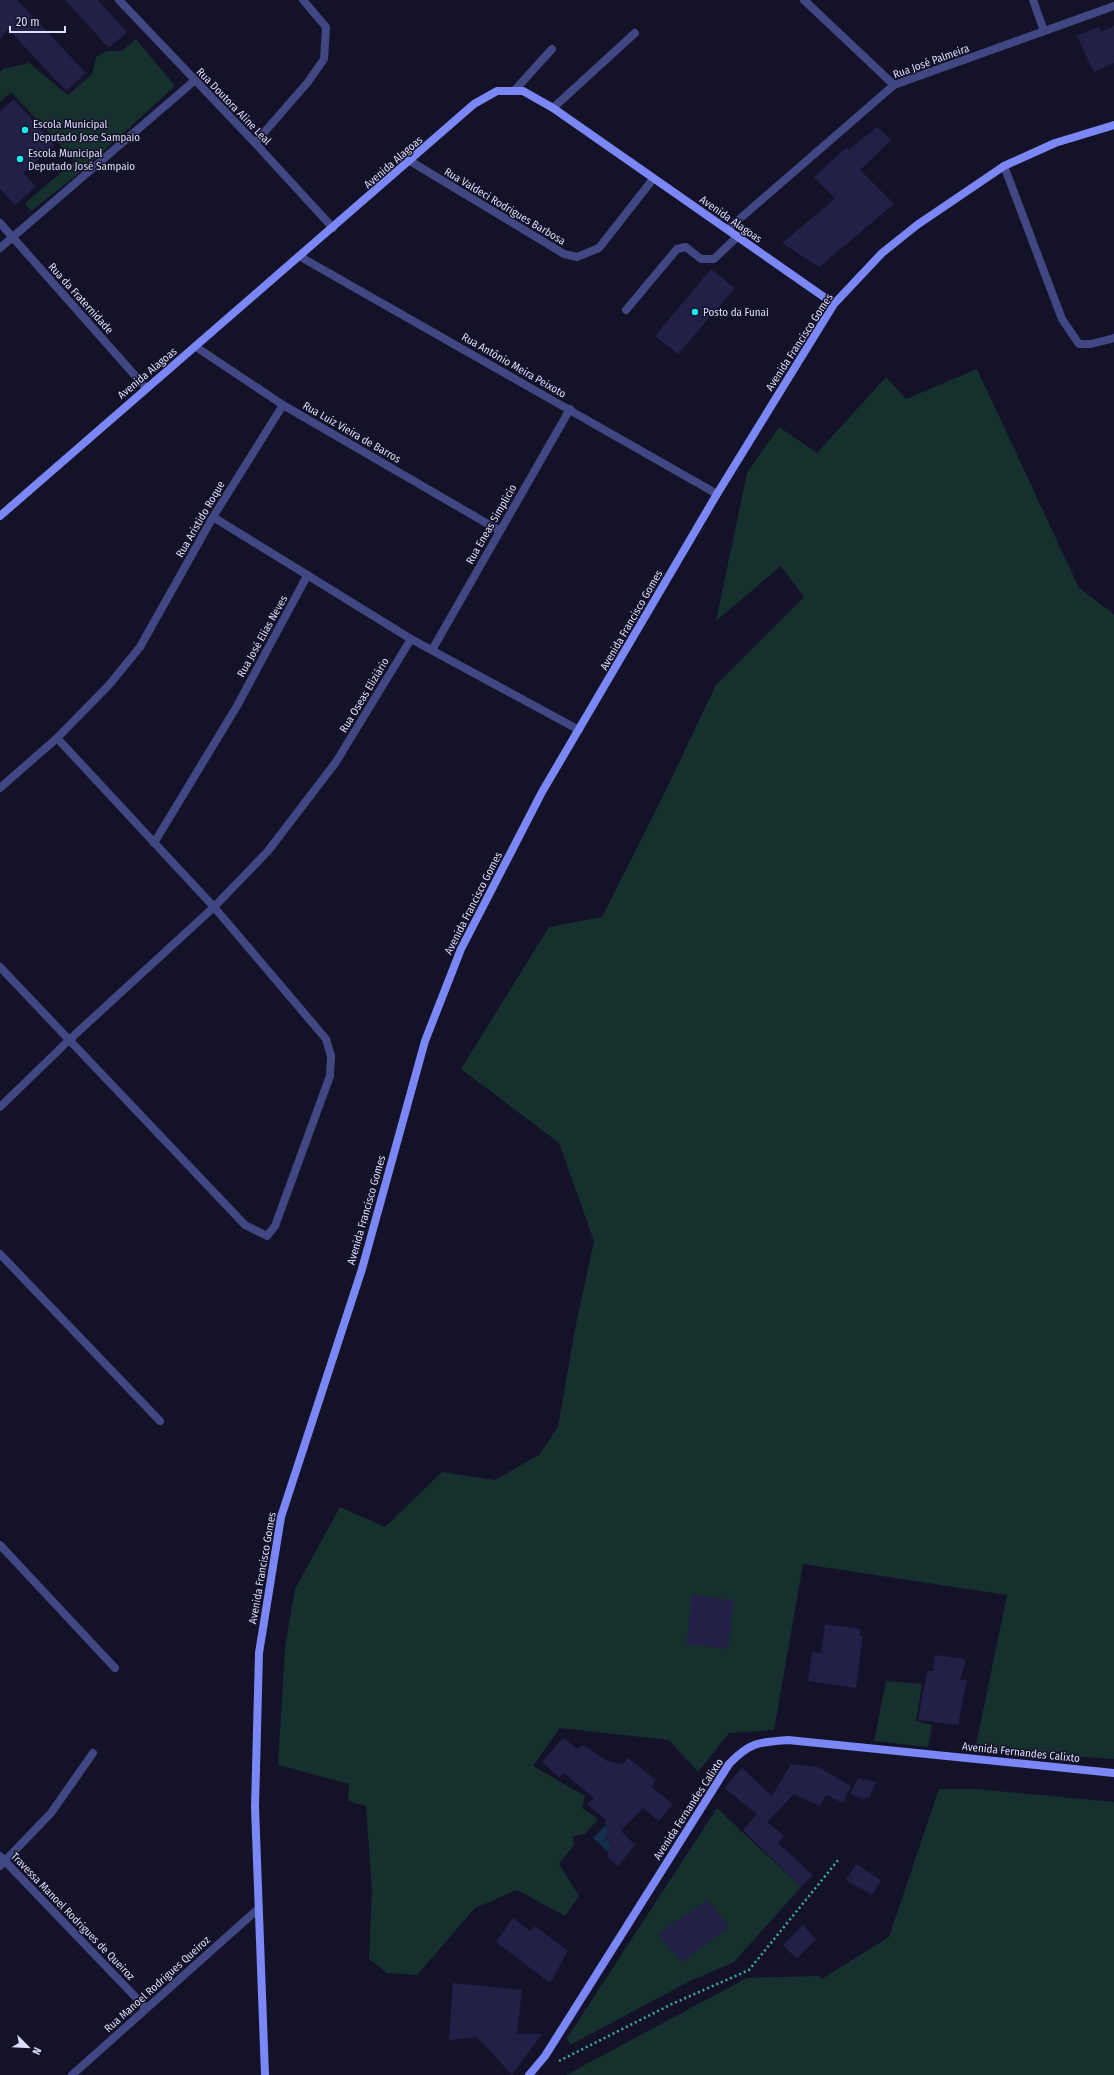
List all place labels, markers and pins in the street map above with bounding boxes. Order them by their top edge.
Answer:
place label: Escola Municipal Deputado Jose Sampaio [33,118,140,144]
marker: Escola Municipal Deputado Jose Sampaio [20,125,30,135]
place label: Escola Municipal Deputado José Sampaio [28,147,135,173]
marker: Escola Municipal Deputado José Sampaio [15,154,25,164]
place label: Posto da Funai [703,306,769,319]
marker: Posto da Funai [690,307,700,317]

